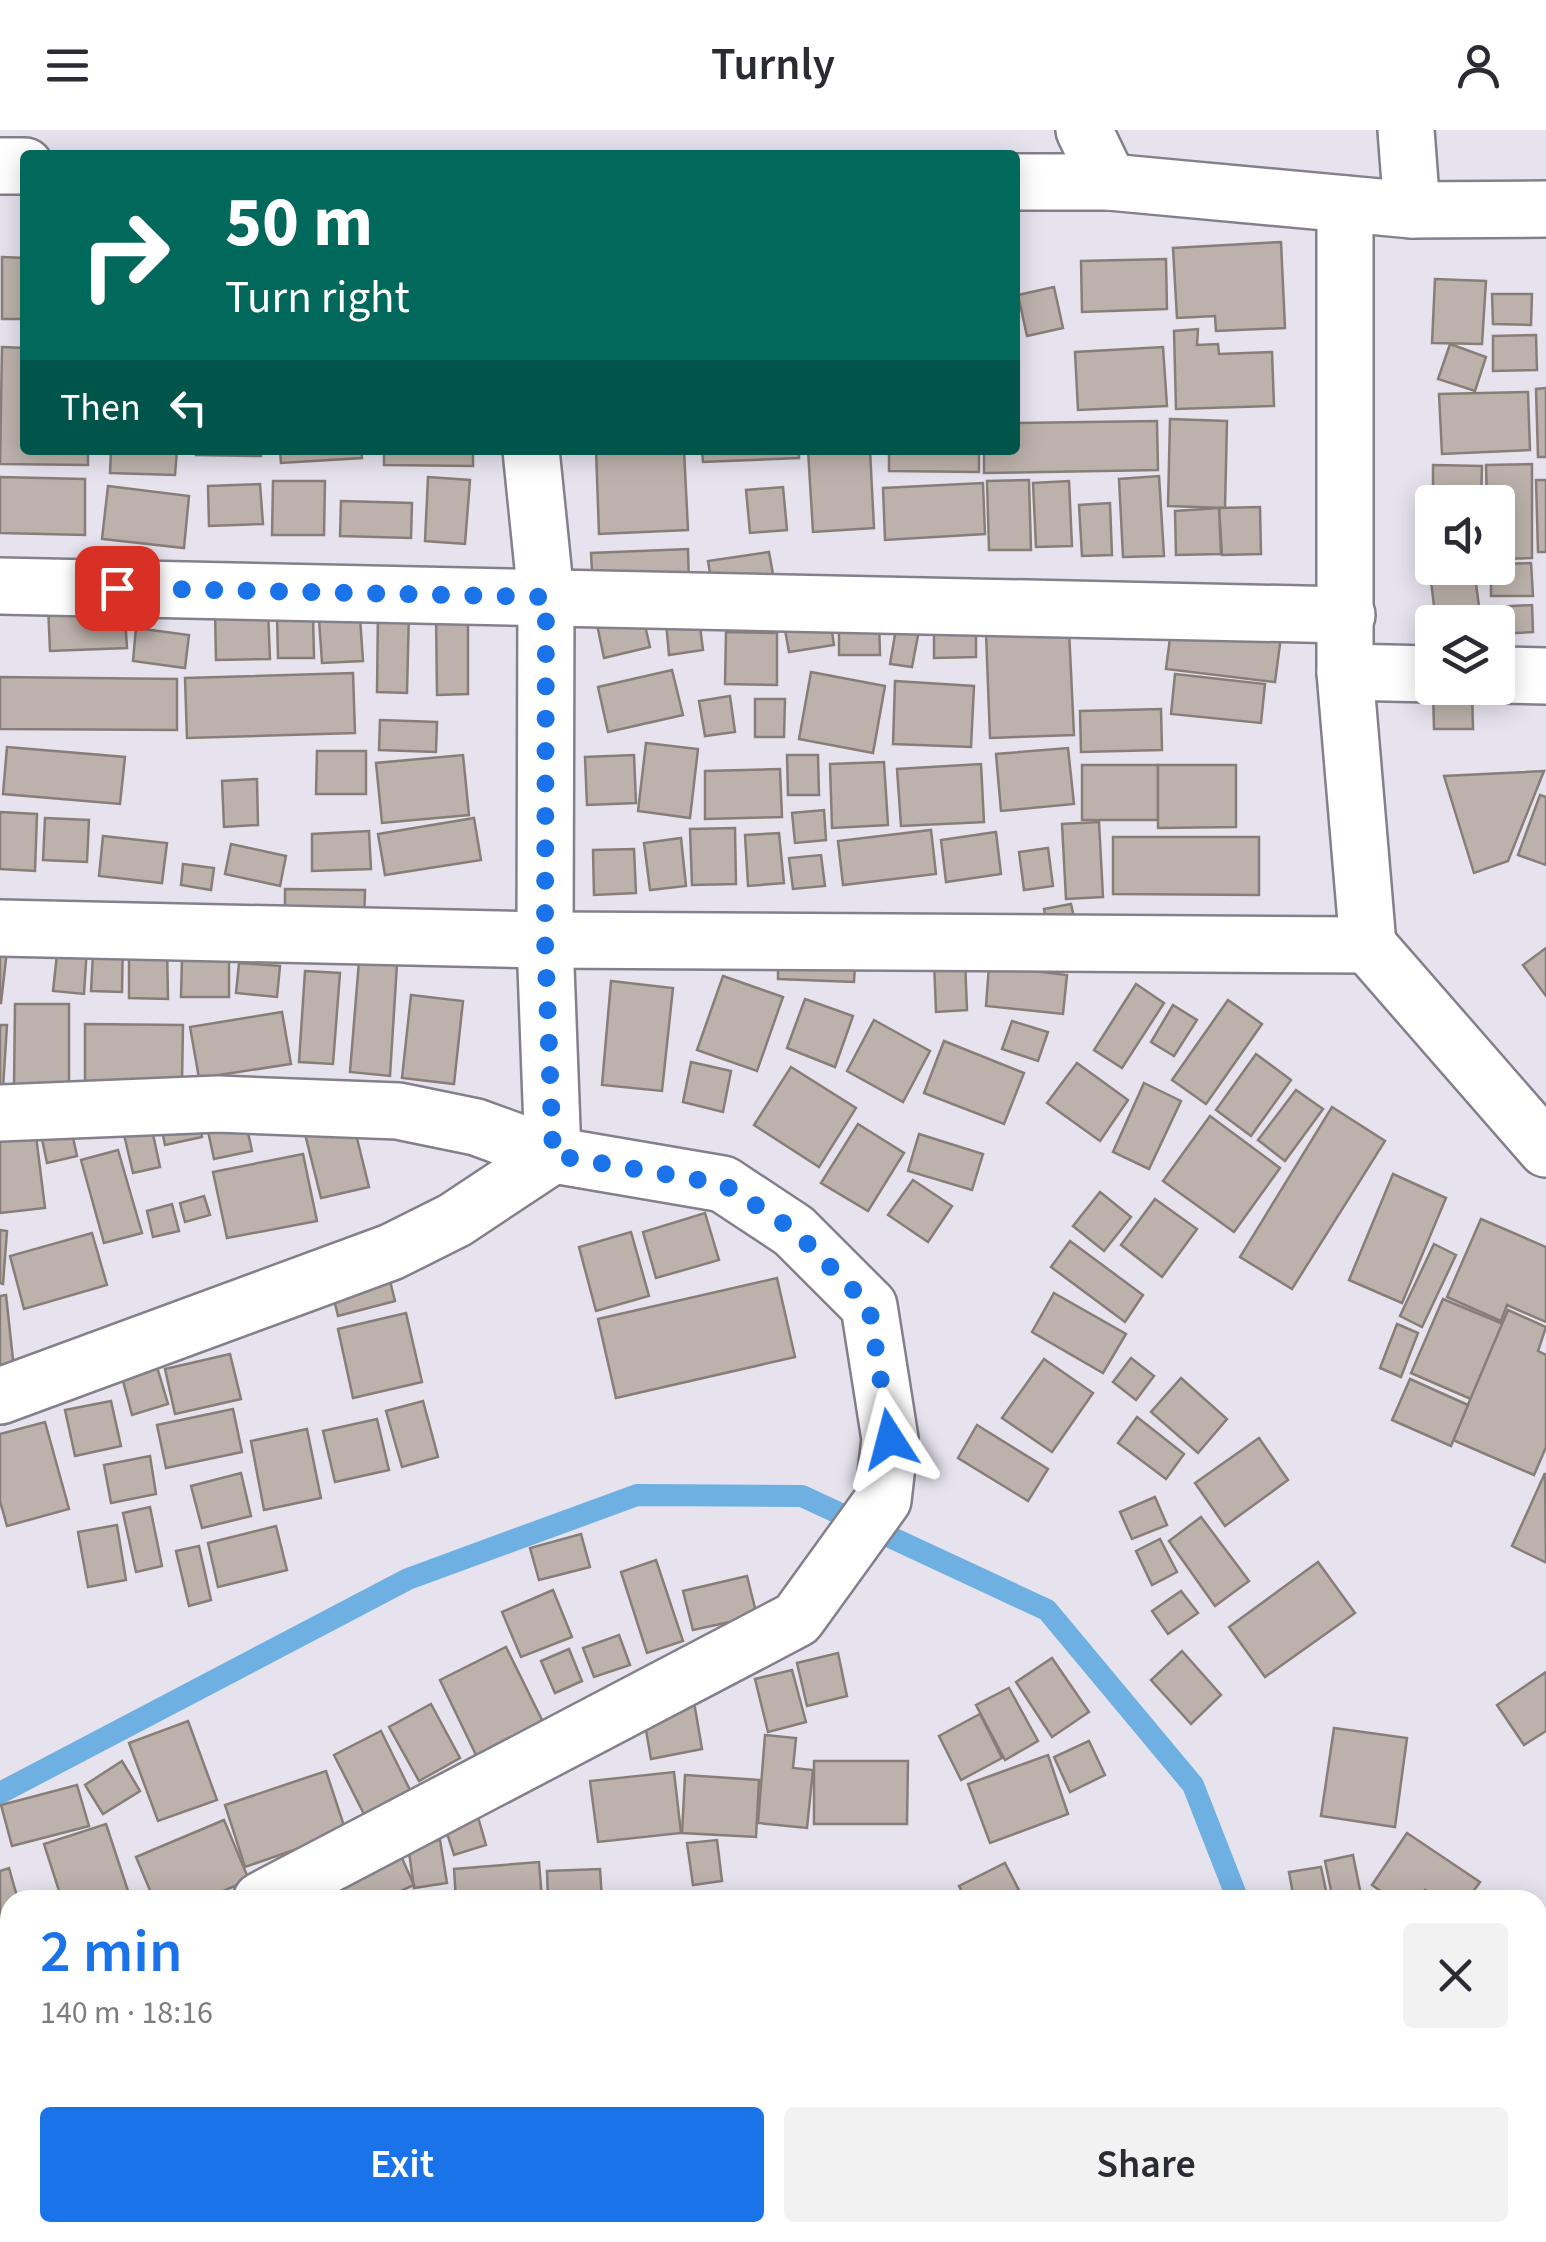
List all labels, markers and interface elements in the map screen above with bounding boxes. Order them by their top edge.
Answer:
text: Turnly [711,33,835,97]
icon: menu [40,38,95,93]
icon: person [1451,38,1506,93]
text: 50 m [225,173,373,273]
icon: right [60,190,190,320]
text: Turn right [225,266,410,330]
icon: left [161,380,216,435]
text: Then [60,381,141,435]
map controls [1415,485,1515,705]
button: sound [1415,485,1515,585]
pin [75,546,160,631]
icon: arrive [90,561,145,616]
button: layers [1415,605,1515,705]
position arrow [838,1387,942,1491]
text: 2 min [40,1910,183,1995]
button: close [1403,1923,1508,2028]
text: 140 m · 18:16 [40,1990,213,2036]
button: Exit [40,2107,764,2222]
button: Share [784,2107,1508,2222]

